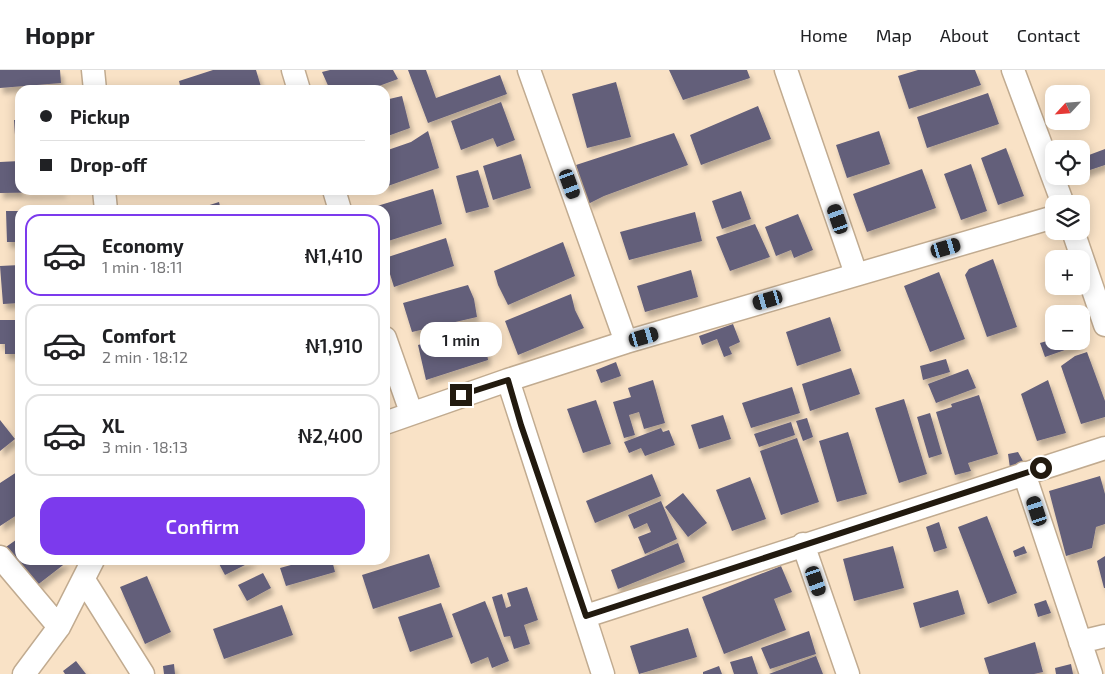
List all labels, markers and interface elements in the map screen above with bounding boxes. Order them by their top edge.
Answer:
text: Hoppr [25,20,95,49]
text: Home [800,24,848,46]
text: Map [876,24,912,46]
text: About [940,24,989,46]
text: Contact [1017,24,1080,46]
north arrow [1045,85,1090,130]
map controls [1045,85,1090,350]
text: Pickup [70,105,130,128]
button: locate [1045,140,1090,185]
text: Drop-off [70,153,147,176]
car [557,167,582,201]
button: layers [1045,195,1090,240]
car [826,202,849,236]
icon: car [42,233,87,278]
text: Economy [102,234,184,257]
car [929,237,962,259]
text: ₦1,410 [304,244,363,267]
button: + [1045,250,1090,295]
text: 1 min · 18:11 [102,257,183,276]
car [751,289,784,311]
button: − [1045,305,1090,350]
callout: 1 min [420,322,502,358]
icon: car [42,323,87,368]
text: Comfort [102,324,176,347]
car [627,326,660,348]
text: 1 min [442,330,480,349]
text: ₦1,910 [305,334,363,357]
text: 2 min · 18:12 [102,347,188,366]
route end [450,384,472,406]
icon: car [42,413,87,458]
text: XL [102,414,124,437]
text: ₦2,400 [298,424,363,447]
text: 3 min · 18:13 [102,437,188,456]
route start [1030,457,1052,479]
car [1025,494,1048,528]
button: Confirm [40,497,365,555]
car [804,564,827,598]

